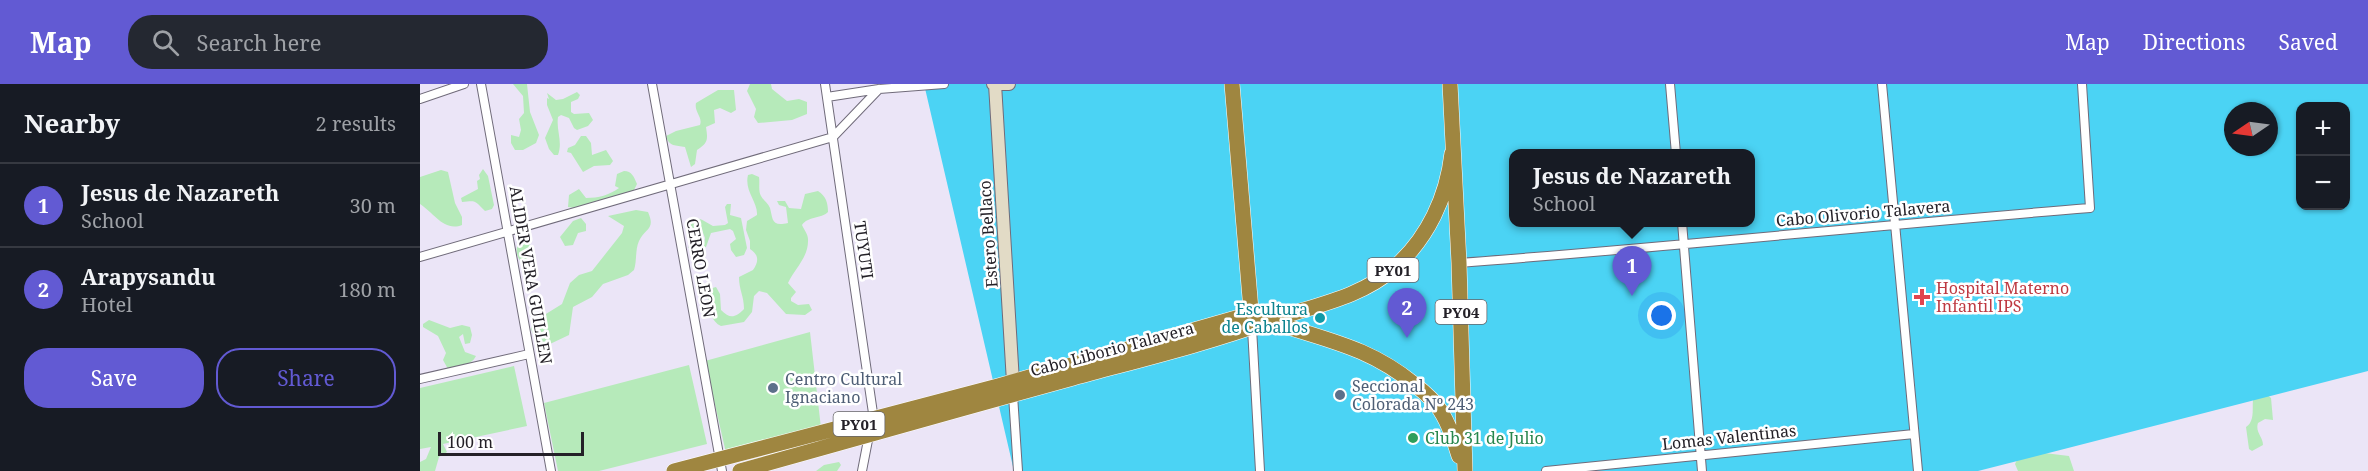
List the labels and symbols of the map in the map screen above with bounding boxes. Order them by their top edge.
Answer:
north arrow [2224,102,2278,156]
street label: Estero Bellaco [973,180,1003,288]
street label: ALIDER VERA GUILLEN [504,184,558,366]
street label: Cabo Olivorio Talavera [1775,194,1951,232]
street label: CERRO LEON [681,217,721,319]
street label: TUYUTI [849,220,879,281]
pin: 1 [1612,246,1652,296]
road number: PY01 [1368,258,1418,282]
place label: Hospital Materno Infantil IPS [1936,277,2069,317]
pin: 2 [1388,288,1426,338]
marker: Hospital Materno Infantil IPS [1913,288,1931,306]
place label: Escultura de Caballos [1221,298,1308,338]
road number: PY04 [1436,300,1486,324]
your location [1647,301,1676,330]
marker: Escultura de Caballos [1313,311,1327,325]
street label: Cabo Liborio Talavera [1028,317,1196,381]
place label: Centro Cultural Ignaciano [785,368,902,408]
place label: Seccional Colorada Nº 243 [1352,375,1474,415]
marker: Centro Cultural Ignaciano [766,381,780,395]
marker: Seccional Colorada Nº 243 [1333,388,1347,402]
road number: PY01 [834,412,884,436]
street label: Lomas Valentinas [1661,419,1797,455]
place label: Club 31 de Julio [1425,427,1544,449]
scale bar [438,429,584,456]
marker: Club 31 de Julio [1406,431,1420,445]

